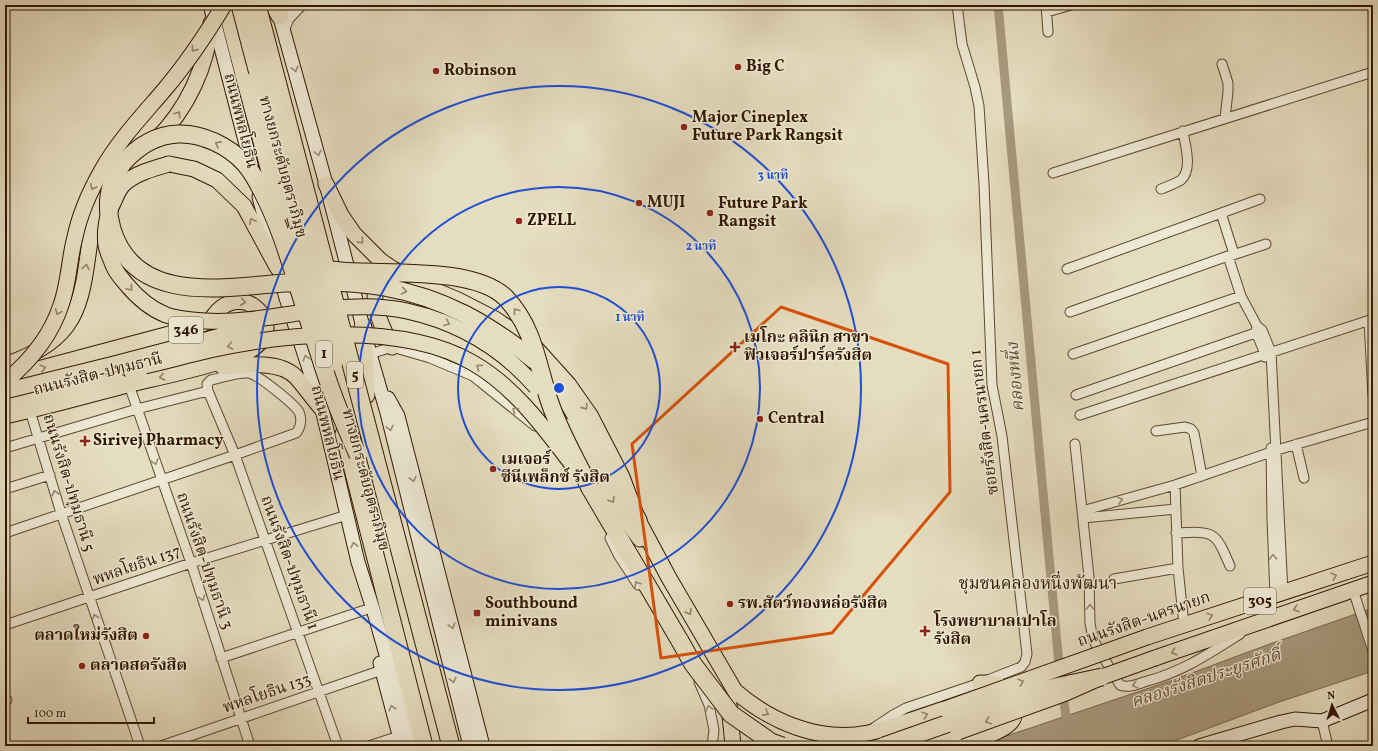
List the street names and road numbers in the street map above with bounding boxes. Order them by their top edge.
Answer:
street label: ถนนพหลโยธิน [218,71,263,171]
street label: ทางยกระดับอุตราภิมุข [252,93,312,241]
road number: 346 [169,317,203,343]
road number: 1 [316,341,332,367]
street label: ถนนรังสิต-ปทุมธานี [31,348,165,402]
street label: ซอยรังสิต-นครนายก 1 [965,348,1005,496]
road number: 5 [347,362,363,388]
street label: ถนนพหลโยธิน [305,383,350,483]
street label: ทางยกระดับอุตราภิมุข [335,406,395,554]
street label: ถนนรังสิต-ปทุมธานี 5 [37,411,99,555]
street label: ถนนรังสิต-ปทุมธานี 3 [170,490,238,632]
street label: ถนนรังสิต-ปทุมธานี 1 [254,493,324,633]
street label: พหลโยธิน 137 [90,540,184,591]
street label: ถนนรังสิต-นครนายก [1075,587,1213,653]
road number: 305 [1244,588,1276,614]
street label: พหลโยธิน 133 [220,668,314,719]

